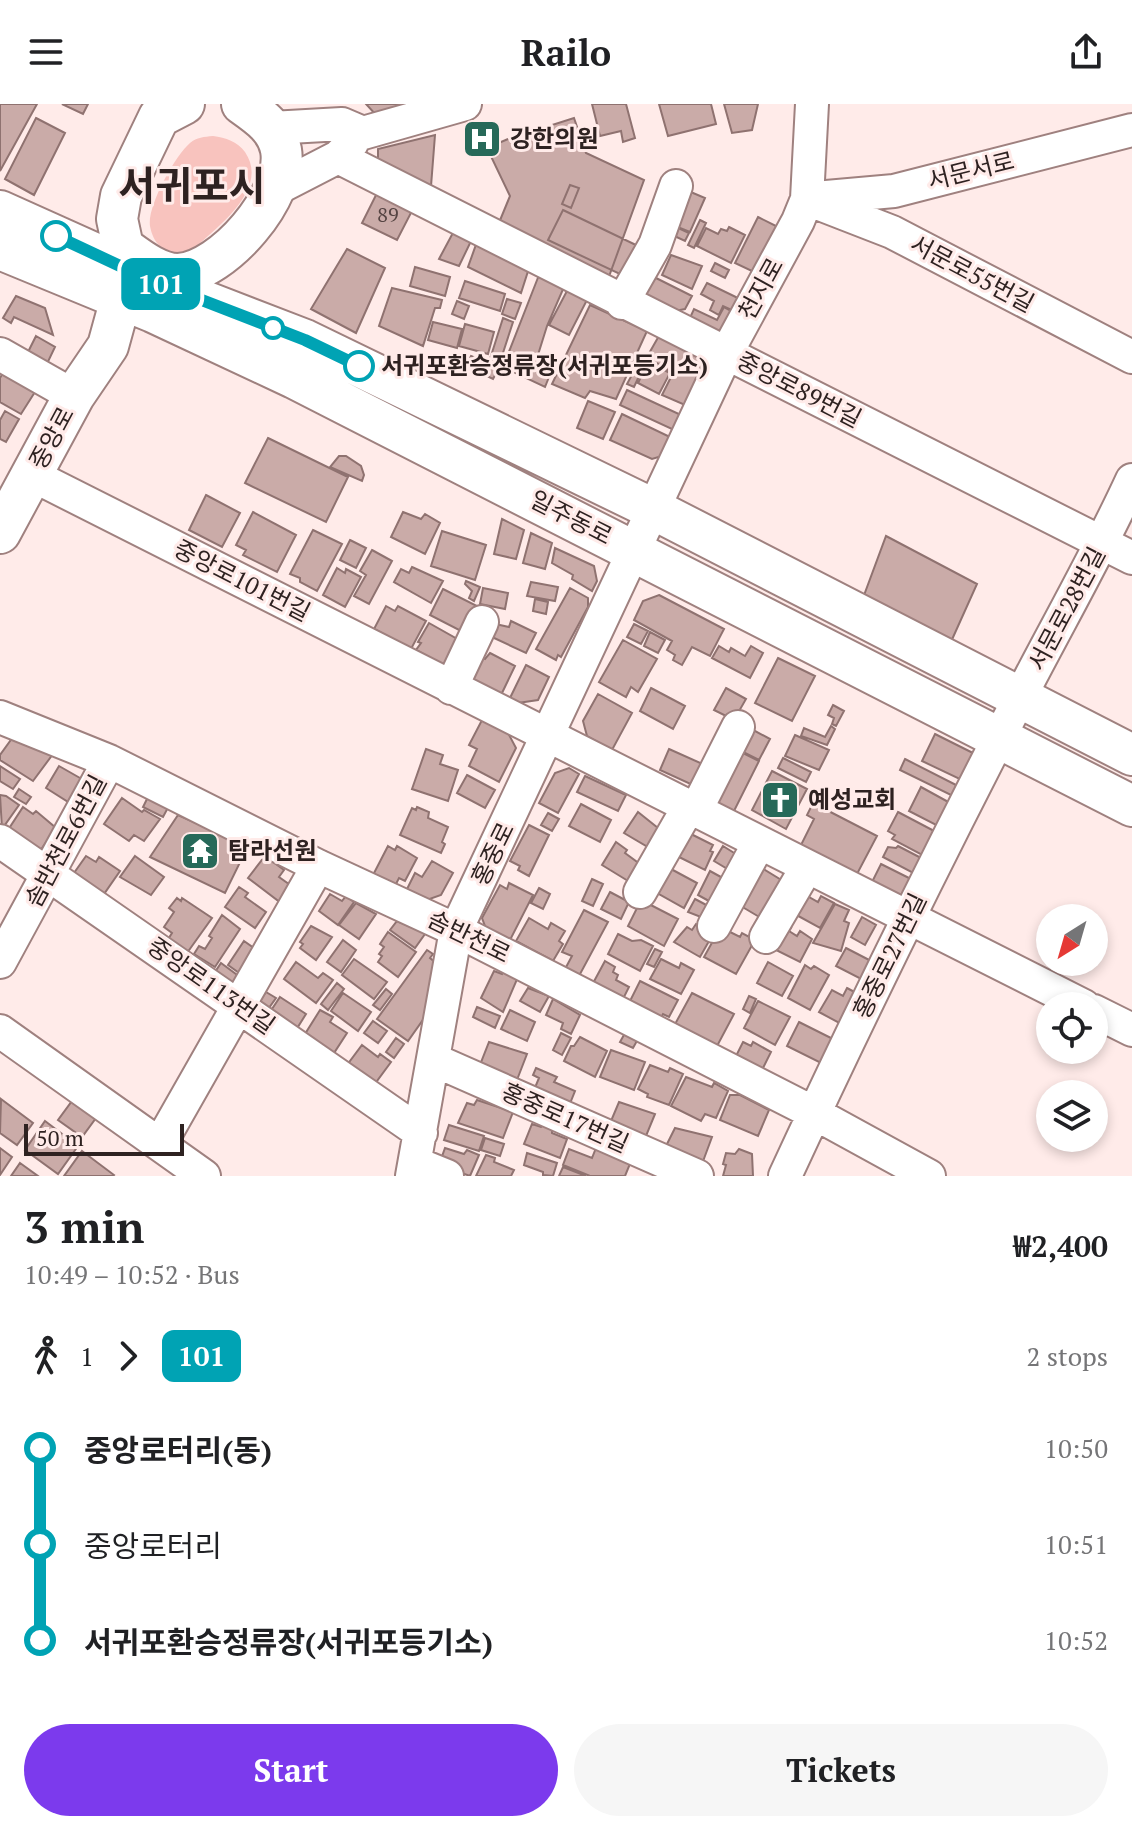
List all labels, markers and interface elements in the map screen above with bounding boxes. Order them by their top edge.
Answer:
text: Railo [521,29,611,76]
icon: menu [24,30,68,74]
icon: share [1064,30,1108,74]
hospital icon: 강한의원 [461,118,503,160]
place label: 강한의원 [510,122,598,154]
street label: 서문서로 [924,144,1017,196]
district label: 서귀포시 [118,158,266,211]
house number: 89 [377,201,399,228]
unlabelled marker [41,221,71,251]
street label: 서문로55번길 [905,227,1040,319]
street label: 천지로 [730,252,790,325]
line badge: 101 [115,258,207,310]
text: 101 [137,265,185,302]
unlabelled marker [262,317,284,339]
street label: 중앙로89번길 [732,344,867,434]
place label: 서귀포환승정류장(서귀포등기소) [381,349,708,381]
marker: 서귀포환승정류장(서귀포등기소) [344,351,374,381]
street label: 중앙로 [21,401,81,474]
street label: 일주동로 [525,483,618,551]
street label: 중앙로101번길 [169,532,316,628]
street label: 서문로28번길 [1020,541,1112,676]
street label: 솜반천로6번길 [17,769,113,912]
church icon: 예성교회 [759,779,801,821]
place label: 예성교회 [808,783,896,815]
street label: 홍중로 [463,817,521,890]
temple icon: 탐라선원 [179,830,221,872]
place label: 탐라선원 [228,834,316,866]
street label: 홍중로27번길 [845,887,933,1024]
street label: 솜반천로 [423,902,516,970]
north arrow [1036,904,1108,976]
map controls [1036,904,1108,1152]
street label: 중앙로113번길 [141,929,282,1041]
button: locate [1036,992,1108,1064]
street label: 홍중로17번길 [497,1075,634,1159]
button: layers [1036,1080,1108,1152]
scale bar [24,1120,184,1156]
text: 50 m [36,1123,84,1152]
text: 3 min [24,1197,144,1256]
text: ₩2,400 [1013,1226,1108,1266]
text: 10:49 – 10:52 · Bus [24,1257,240,1291]
icon: walk [24,1334,68,1378]
icon: forward [106,1334,150,1378]
text: 101 [178,1337,225,1374]
text: 1 [80,1339,94,1373]
text: 2 stops [1027,1339,1108,1373]
text: 중앙로터리(동) [84,1430,272,1470]
text: 10:50 [1044,1431,1108,1465]
text: 중앙로터리 [84,1526,222,1566]
text: 10:51 [1044,1527,1108,1561]
text: 서귀포환승정류장(서귀포등기소) [84,1622,493,1662]
text: 10:52 [1044,1623,1108,1657]
button: Start [24,1724,558,1816]
button: Tickets [574,1724,1108,1816]

